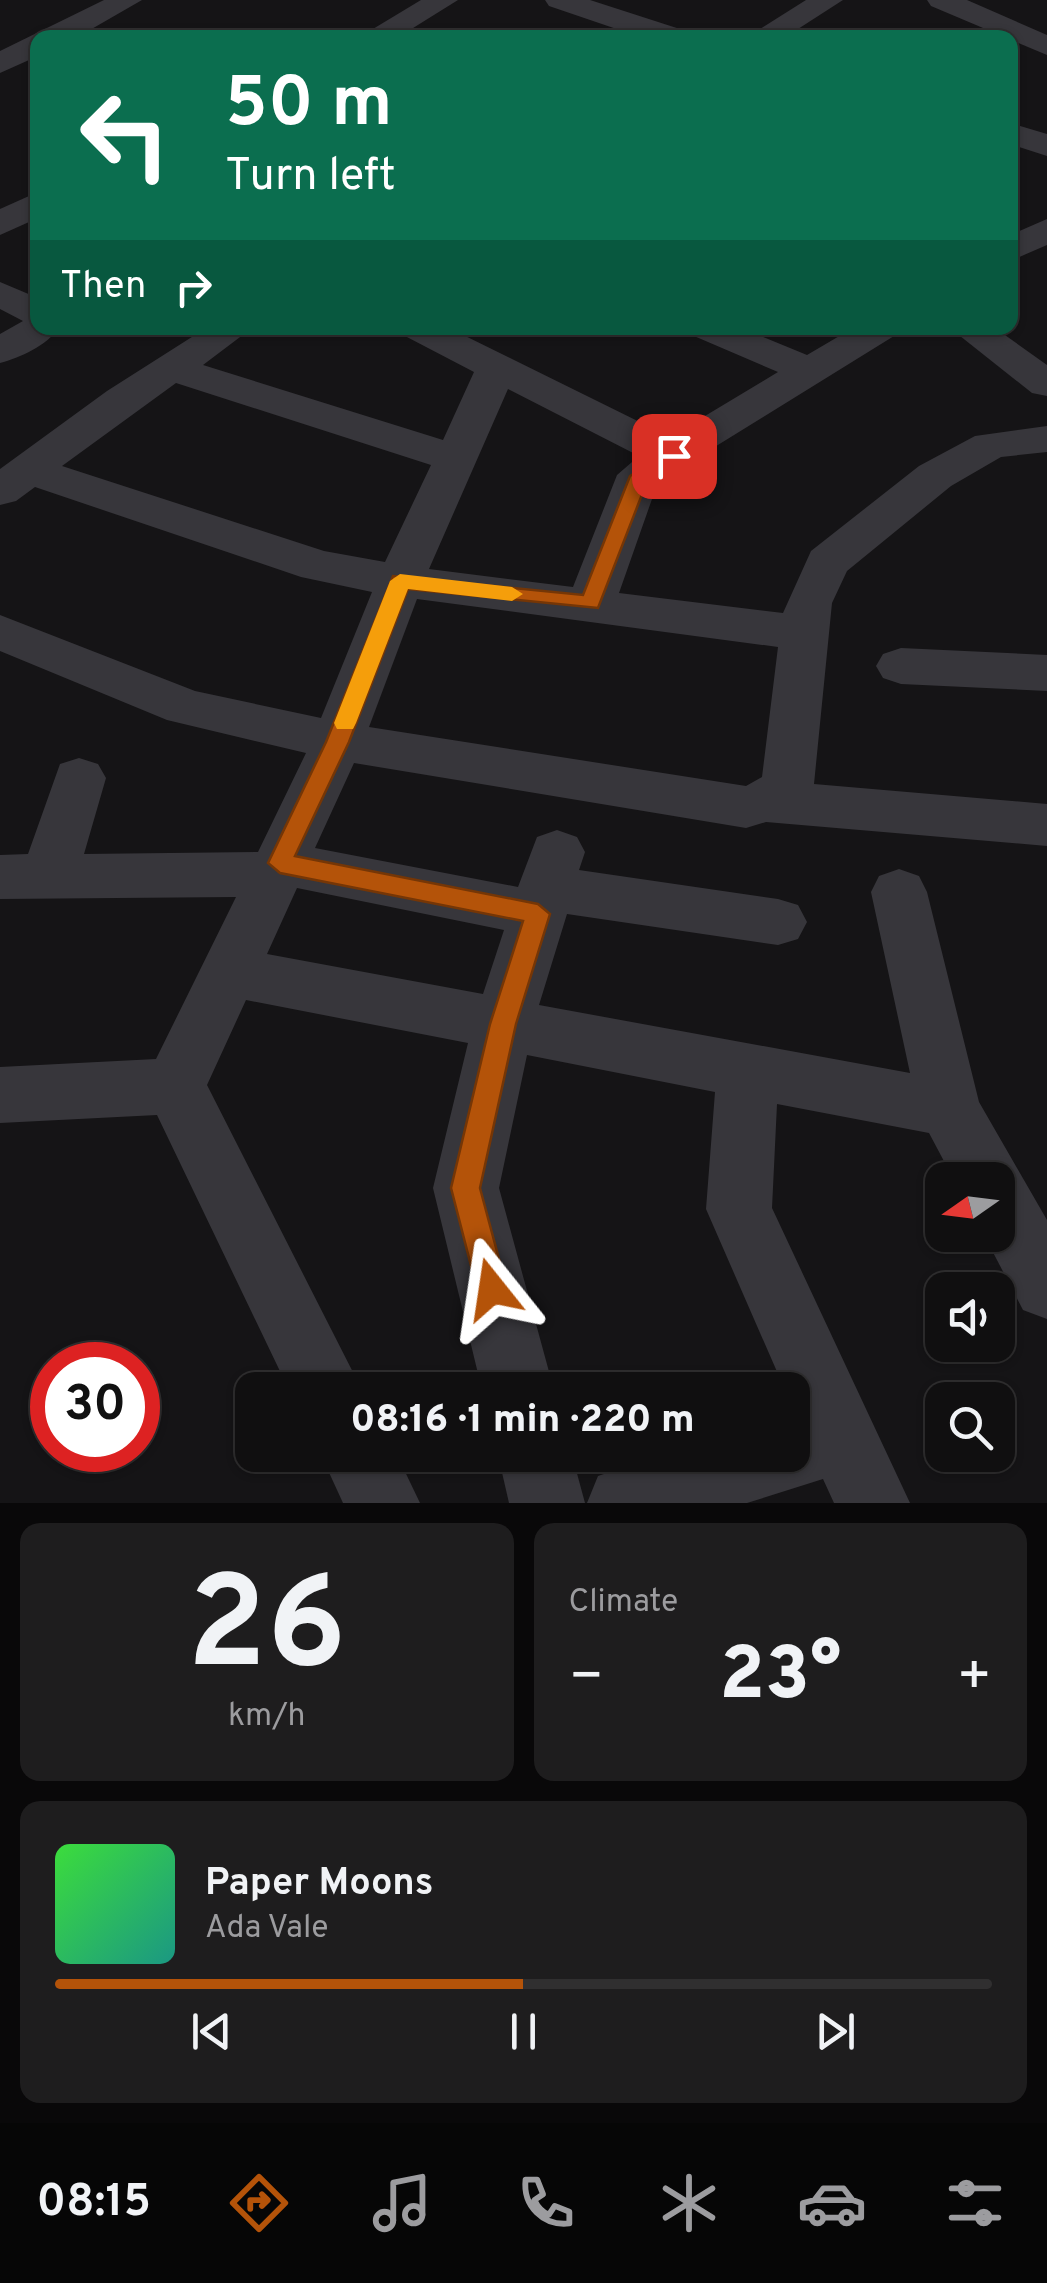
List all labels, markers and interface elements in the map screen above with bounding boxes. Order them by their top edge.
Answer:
text: 50 m [225,62,392,151]
icon: left [60,70,190,200]
text: Turn left [225,149,396,206]
icon: right [166,260,221,315]
text: Then [60,263,146,312]
pin [632,414,717,499]
icon: arrive [647,429,702,484]
north arrow [925,1162,1015,1252]
map controls [925,1162,1015,1472]
position arrow [440,1237,544,1341]
button: sound [925,1272,1015,1362]
speed limit sign: 30 [30,1342,160,1472]
button: search [925,1382,1015,1472]
text: 08:16 · 1 min · 220 m [350,1397,695,1446]
text: 26 [187,1549,346,1714]
text: Climate [569,1583,678,1623]
text: 23° [719,1631,841,1726]
text: − [569,1644,604,1714]
text: + [957,1644,992,1714]
text: km/h [228,1697,306,1737]
text: Paper Moons [205,1860,434,1909]
text: Ada Vale [205,1909,329,1949]
icon: previous [184,2004,239,2059]
icon: pause [496,2004,551,2059]
icon: next [808,2004,863,2059]
icon: directions [224,2168,294,2238]
icon: music [367,2168,437,2238]
icon: phone [511,2168,581,2238]
icon: climate [654,2168,724,2238]
icon: car [797,2168,867,2238]
icon: filters [940,2168,1010,2238]
text: 08:15 [37,2175,151,2232]

